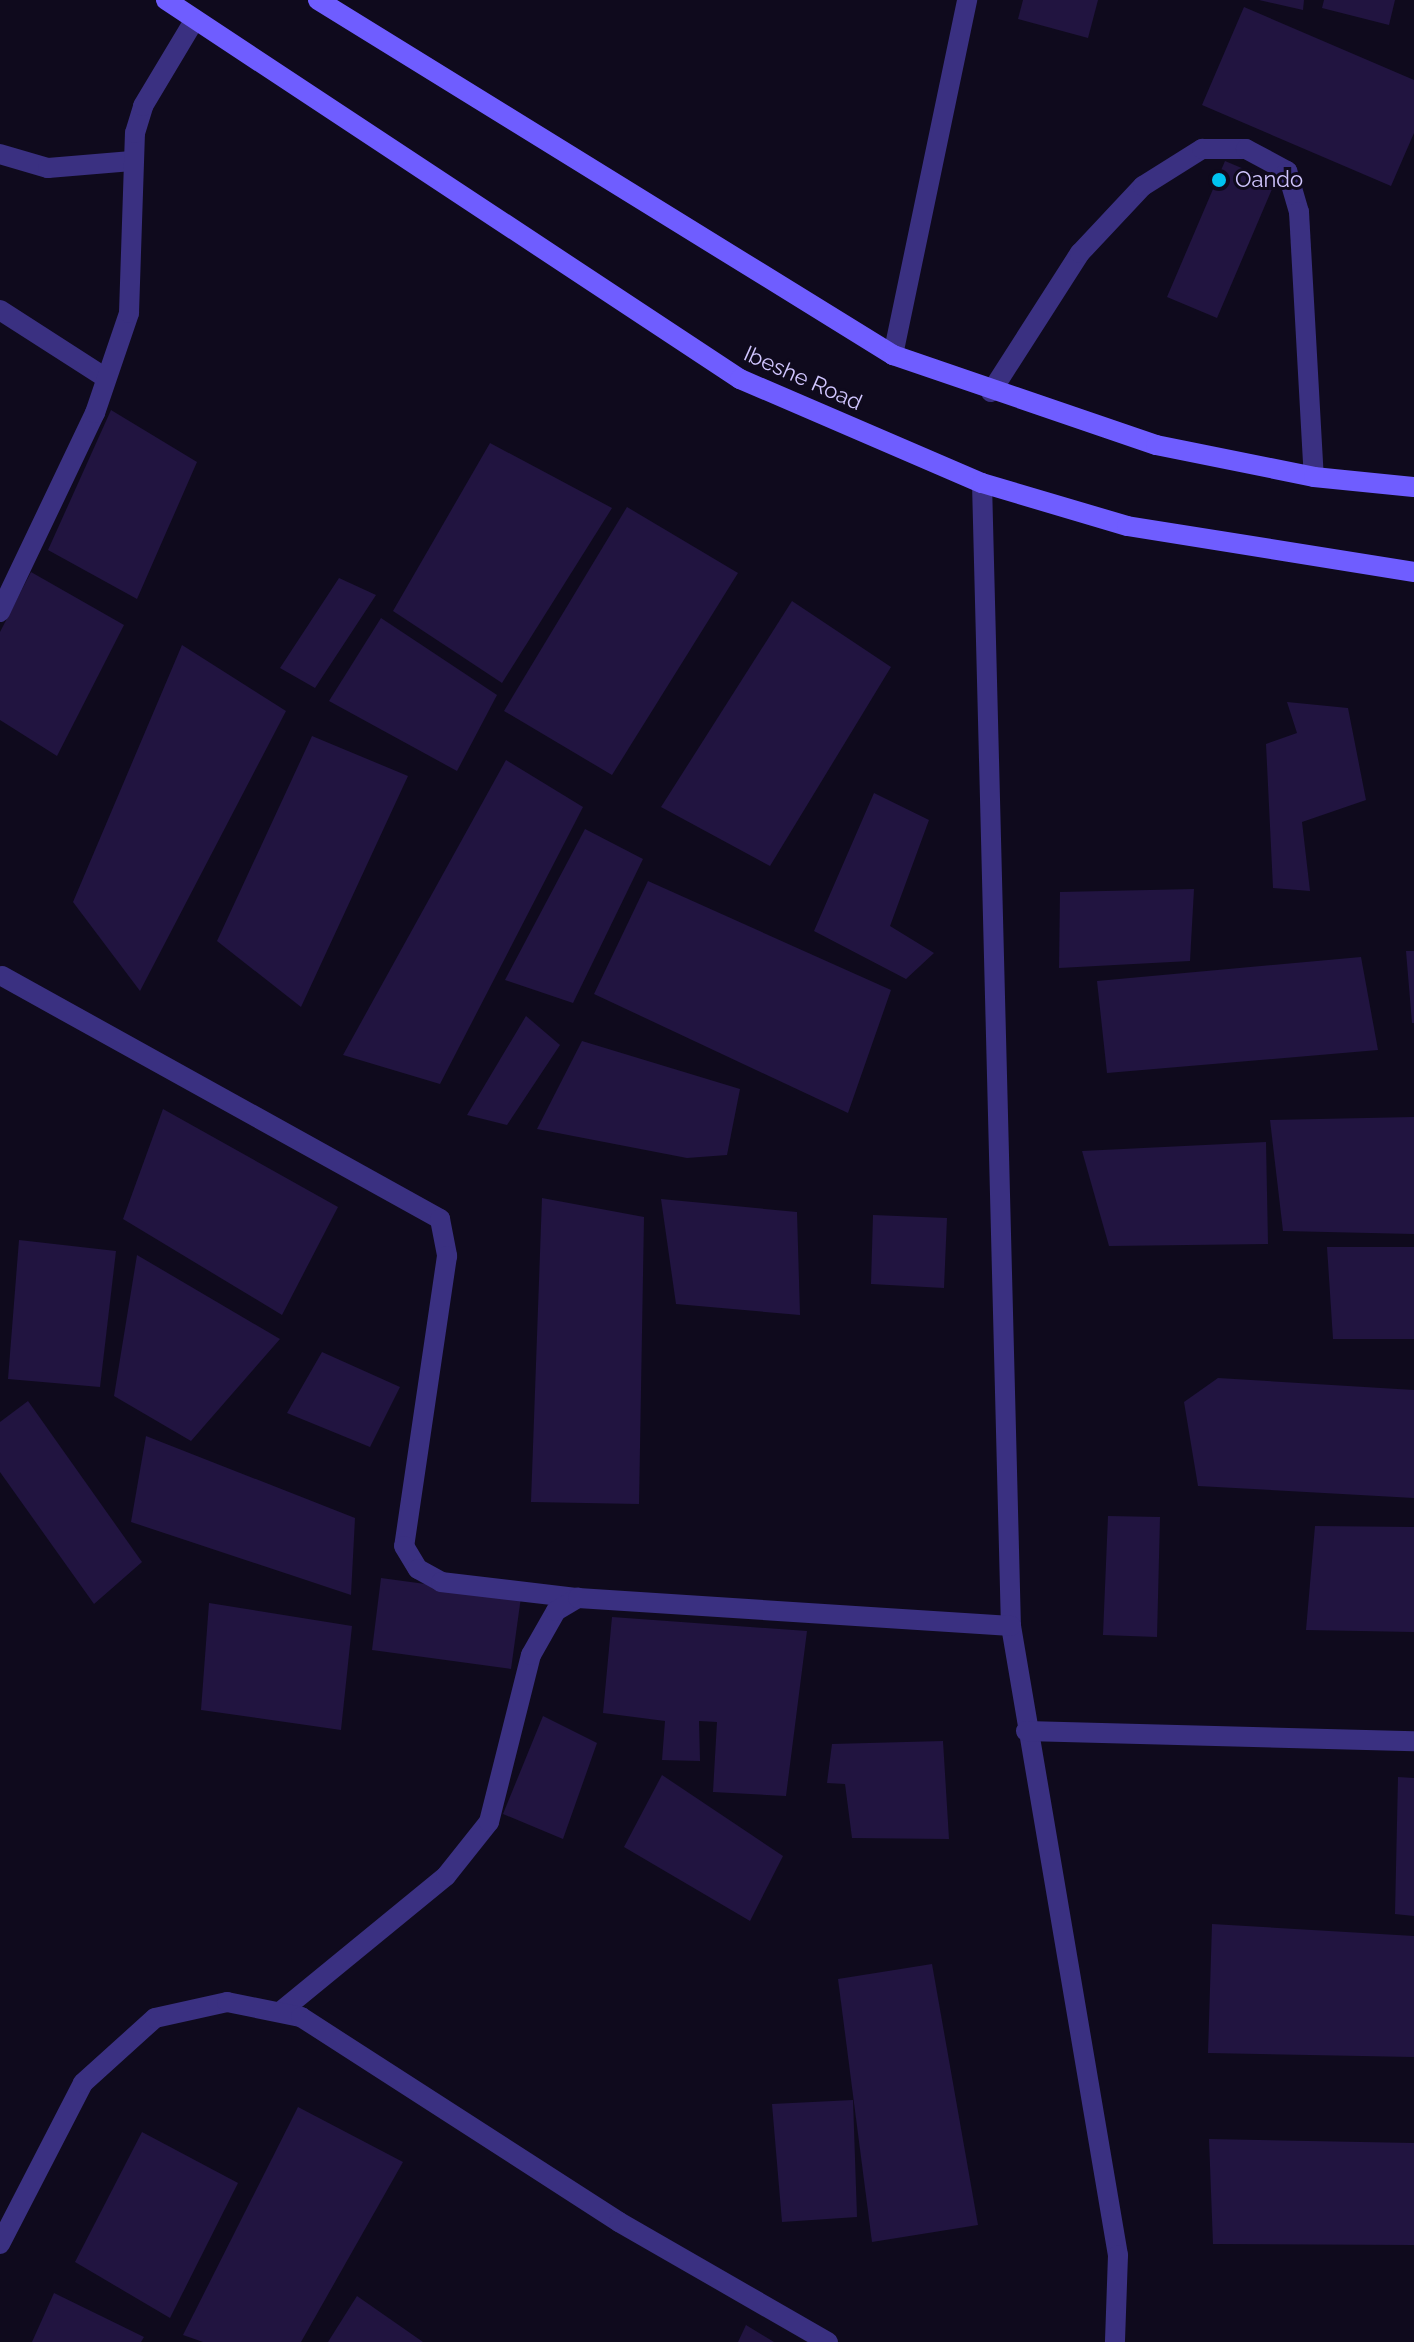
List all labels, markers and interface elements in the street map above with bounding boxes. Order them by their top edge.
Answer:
place label: Oando [1235,167,1303,193]
marker: Oando [1210,171,1228,189]
street label: Ibeshe Road [740,340,866,416]

